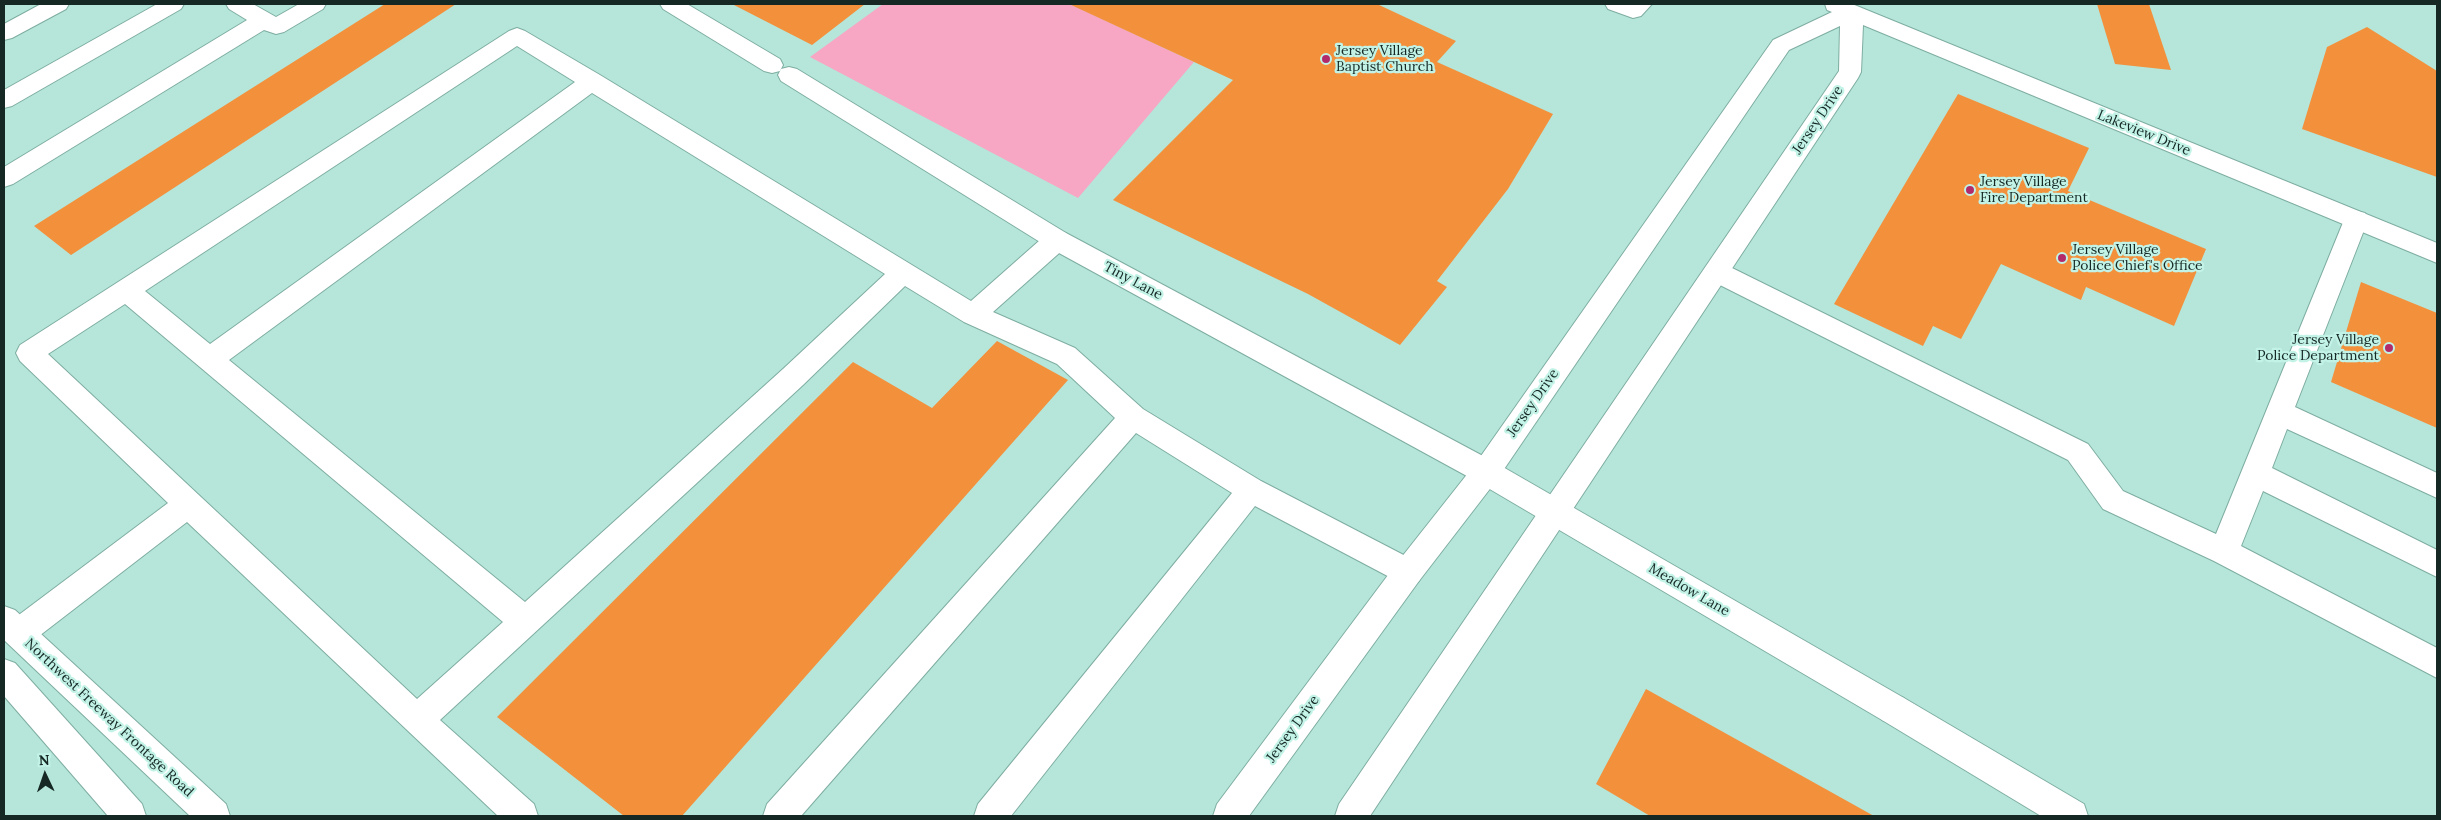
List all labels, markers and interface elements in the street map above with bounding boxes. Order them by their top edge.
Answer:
place label: Jersey Village Baptist Church [1336,43,1434,75]
marker: Jersey Village Baptist Church [1320,53,1332,65]
street label: Jersey Drive [1789,83,1847,157]
street label: Lakeview Drive [2095,107,2193,159]
place label: Jersey Village Fire Department [1980,174,2088,206]
marker: Jersey Village Fire Department [1964,184,1976,196]
place label: Jersey Village Police Chief's Office [2072,242,2203,274]
marker: Jersey Village Police Chief's Office [2056,252,2068,264]
street label: Tiny Lane [1101,259,1165,303]
place label: Jersey Village Police Department [2257,332,2379,364]
marker: Jersey Village Police Department [2383,342,2395,354]
street label: Jersey Drive [1504,366,1562,440]
street label: Meadow Lane [1646,560,1732,620]
street label: Northwest Freeway Frontage Road [21,635,197,801]
street label: Jersey Drive [1263,692,1323,766]
north arrow [20,750,70,800]

